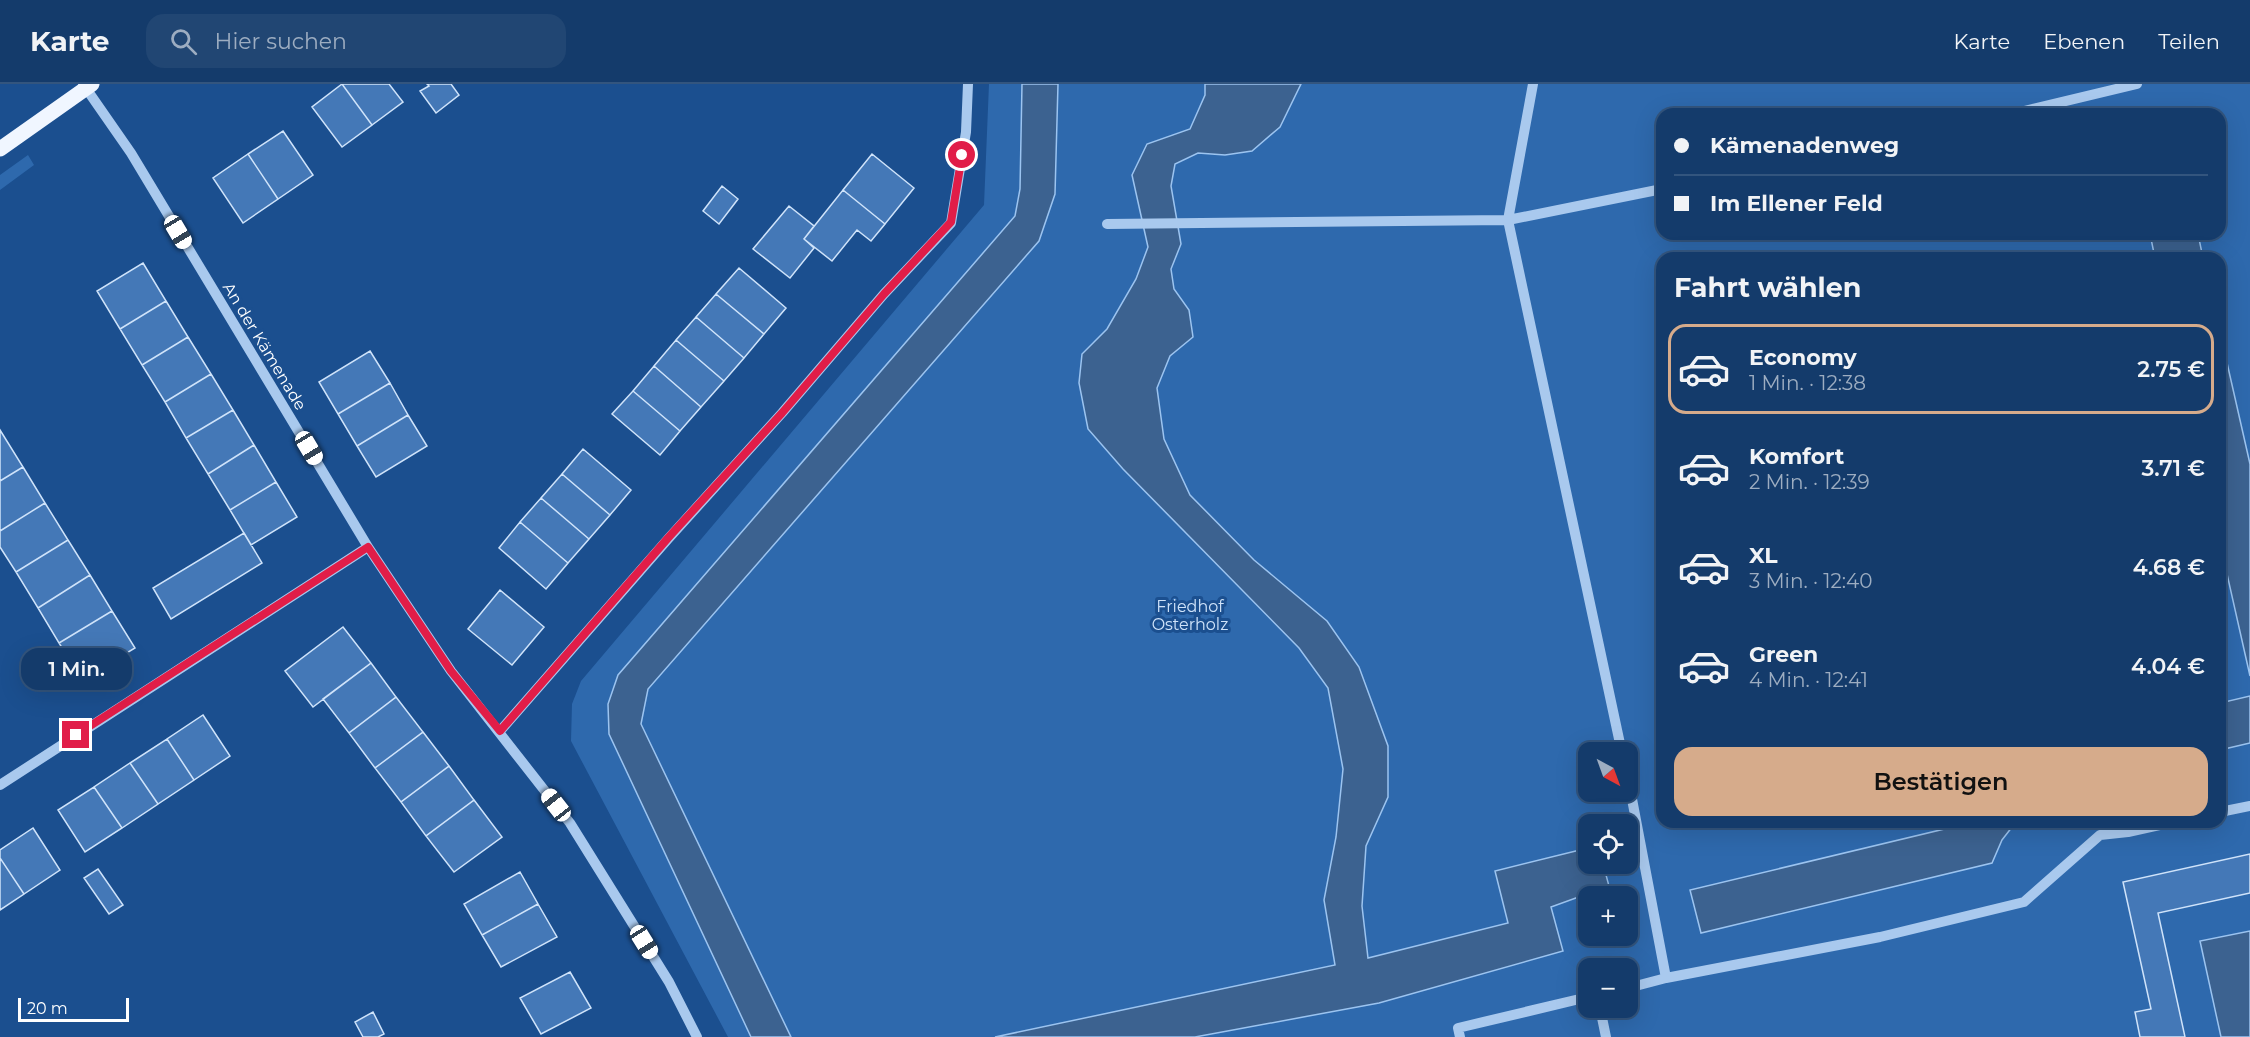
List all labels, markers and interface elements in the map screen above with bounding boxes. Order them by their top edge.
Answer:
search box [146,14,566,68]
text: Karte [30,24,110,58]
icon: search [167,25,200,58]
text: Hier suchen [215,28,347,55]
text: Karte [1954,29,2010,54]
text: Ebenen [2043,29,2125,54]
text: Teilen [2158,29,2220,54]
text: Kämenadenweg [1710,132,1899,159]
route start [948,141,975,168]
text: Im Ellener Feld [1710,190,1883,217]
car [161,212,195,252]
text: Fahrt wählen [1674,271,1861,304]
street label: An der Kämenade [219,279,310,414]
icon: car [1677,342,1731,396]
text: Economy [1749,344,1857,371]
text: 2.75 € [2137,356,2205,383]
text: 1 Min. · 12:38 [1749,371,1866,395]
car [292,428,326,468]
icon: car [1677,441,1731,495]
text: Komfort [1749,443,1844,470]
text: 3.71 € [2141,455,2205,482]
text: 2 Min. · 12:39 [1749,470,1870,494]
icon: car [1677,540,1731,594]
text: XL [1749,542,1778,569]
text: 4.68 € [2133,554,2205,581]
text: 3 Min. · 12:40 [1749,569,1873,593]
park label: Friedhof Osterholz [1152,597,1228,634]
icon: car [1677,639,1731,693]
text: Green [1749,641,1818,668]
callout: 1 Min. [20,648,132,690]
text: 4.04 € [2131,653,2205,680]
text: 1 Min. [48,657,105,681]
text: 4 Min. · 12:41 [1749,668,1868,692]
route end [62,721,89,748]
north arrow [1578,742,1638,802]
map controls [1578,742,1638,1018]
button: Bestätigen [1674,747,2208,816]
car [538,785,574,825]
button: locate [1578,814,1638,874]
button: + [1578,886,1638,946]
car [627,922,661,962]
button: − [1578,958,1638,1018]
scale bar [18,995,129,1022]
text: 20 m [27,999,68,1018]

